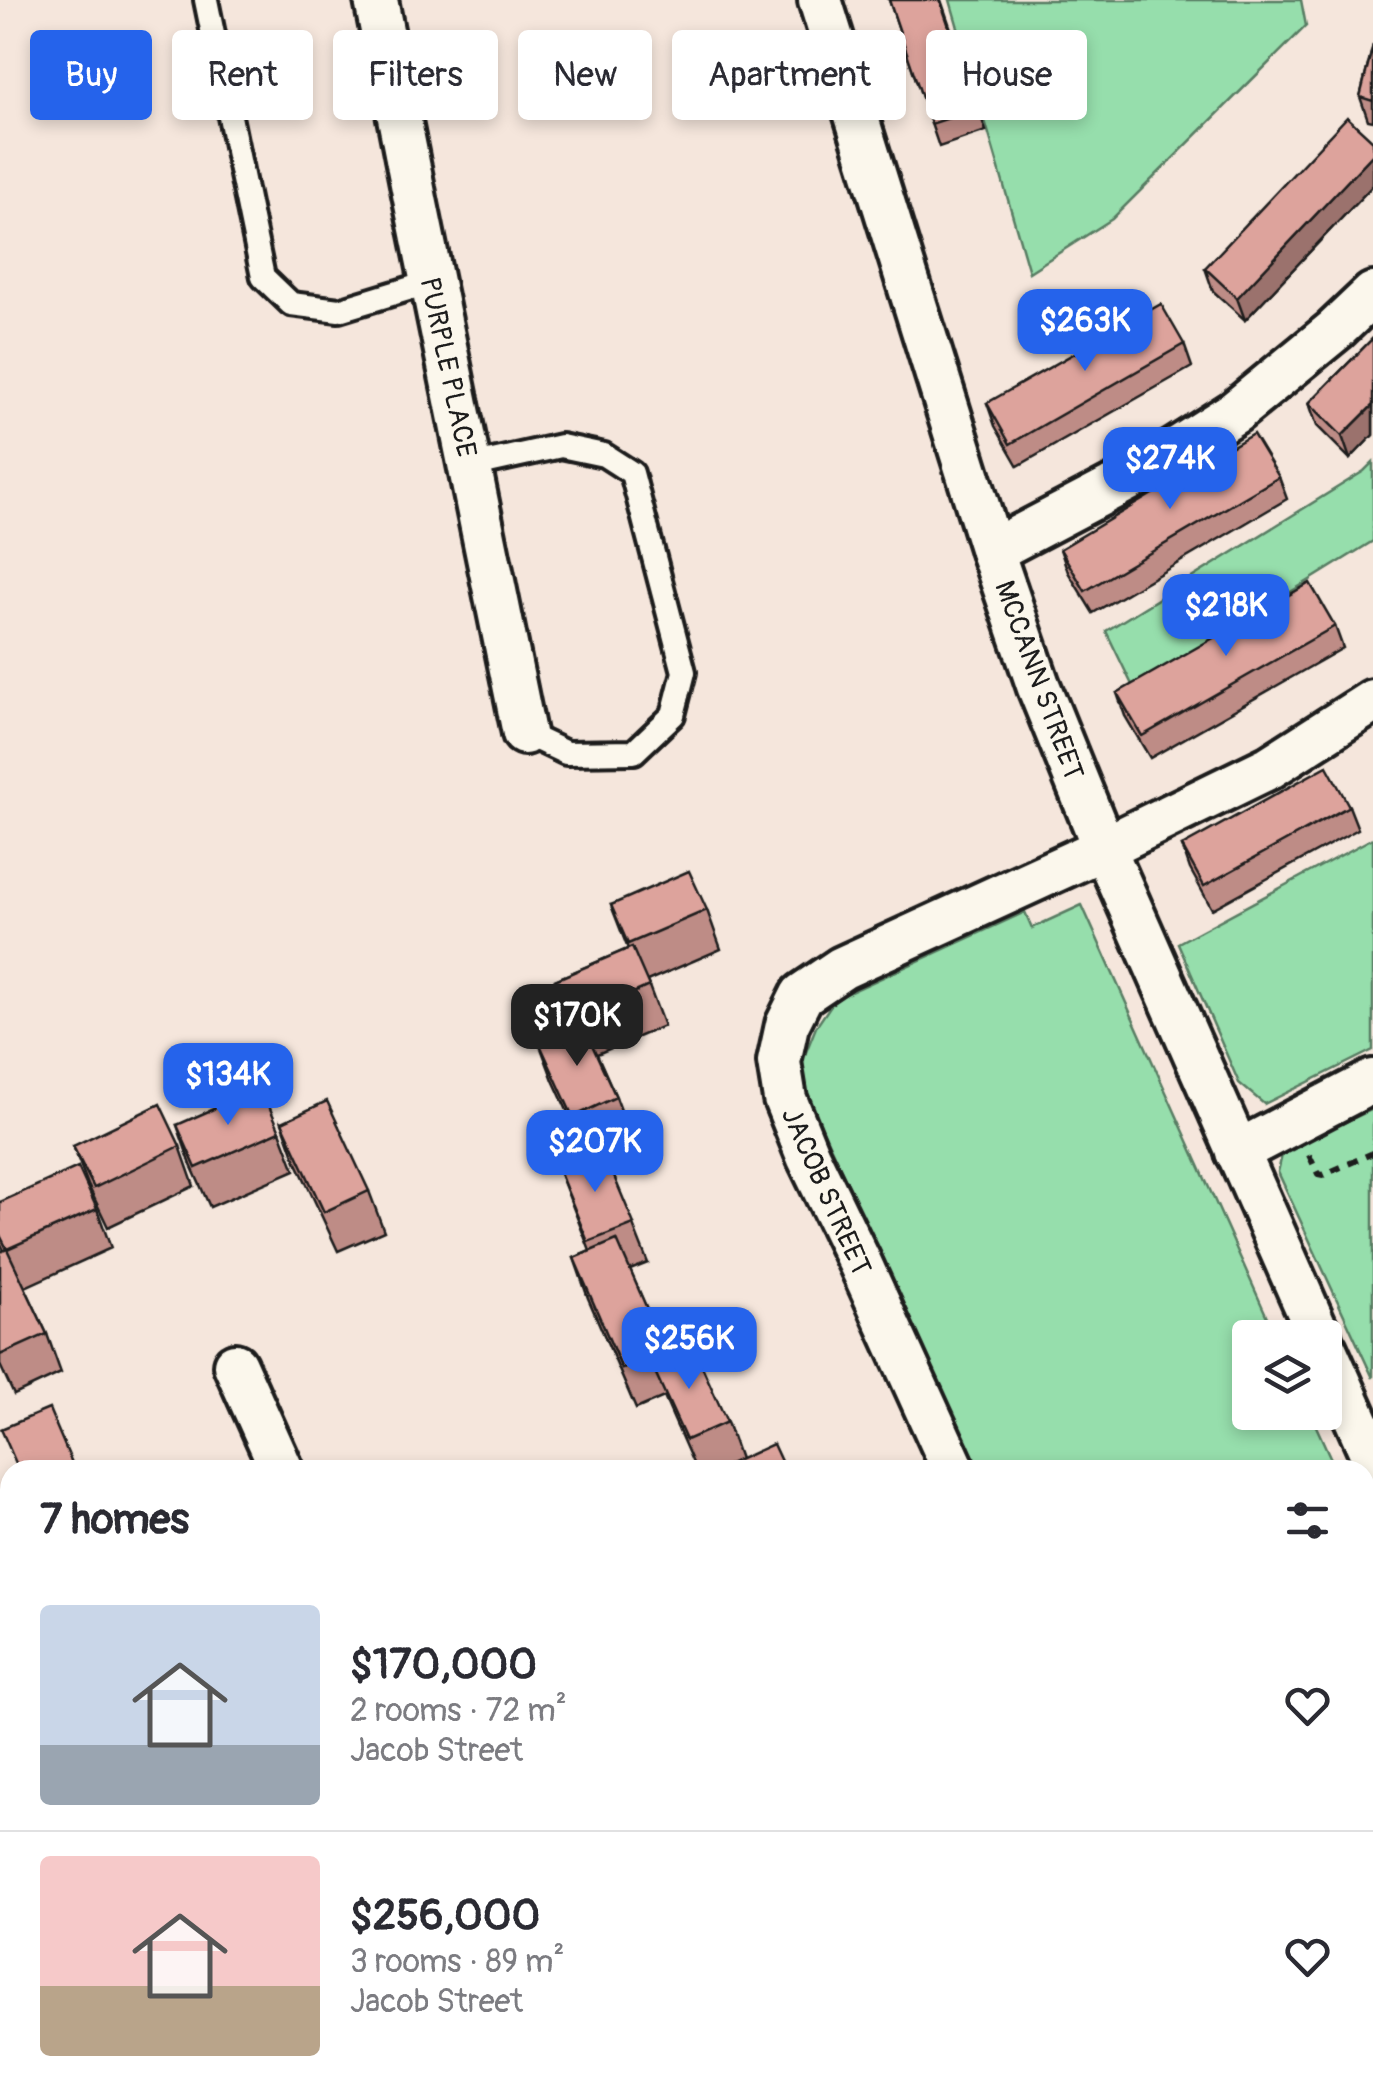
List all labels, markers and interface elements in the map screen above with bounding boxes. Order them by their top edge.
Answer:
chip: Buy [30,30,152,120]
chip: Rent [172,30,313,120]
chip: Filters [333,30,498,120]
chip: New [518,30,652,120]
chip: Apartment [672,30,906,120]
chip: House [926,30,1087,120]
street label: PURPLE PLACE [411,274,484,461]
pin: $263K [1015,289,1155,374]
text: $263K [1039,301,1131,341]
pin: $274K [1100,427,1240,512]
text: $274K [1125,439,1215,479]
pin: $218K [1156,574,1296,659]
street label: MCCANN STREET [986,576,1091,785]
text: $218K [1184,586,1268,626]
pin: $170K [507,984,647,1069]
text: $170K [533,996,621,1036]
pin: $134K [158,1043,298,1128]
text: $134K [185,1055,271,1095]
street label: JACOB STREET [773,1102,878,1281]
pin: $207K [525,1110,665,1195]
text: $207K [548,1122,642,1162]
pin: $256K [619,1307,759,1392]
text: $256K [644,1319,734,1359]
map controls [1232,1320,1342,1430]
button: layers [1232,1320,1342,1430]
icon: filters [1280,1493,1335,1548]
text: 7 homes [40,1494,189,1546]
text: $170,000 [350,1639,537,1691]
icon: home [120,1645,240,1765]
icon: heart [1280,1678,1335,1733]
text: 2 rooms · 72 m² [350,1691,567,1731]
text: Jacob Street [350,1731,523,1771]
text: $256,000 [350,1890,540,1942]
icon: home [120,1896,240,2016]
icon: heart [1280,1929,1335,1984]
text: 3 rooms · 89 m² [350,1942,564,1982]
text: Jacob Street [350,1982,523,2022]

